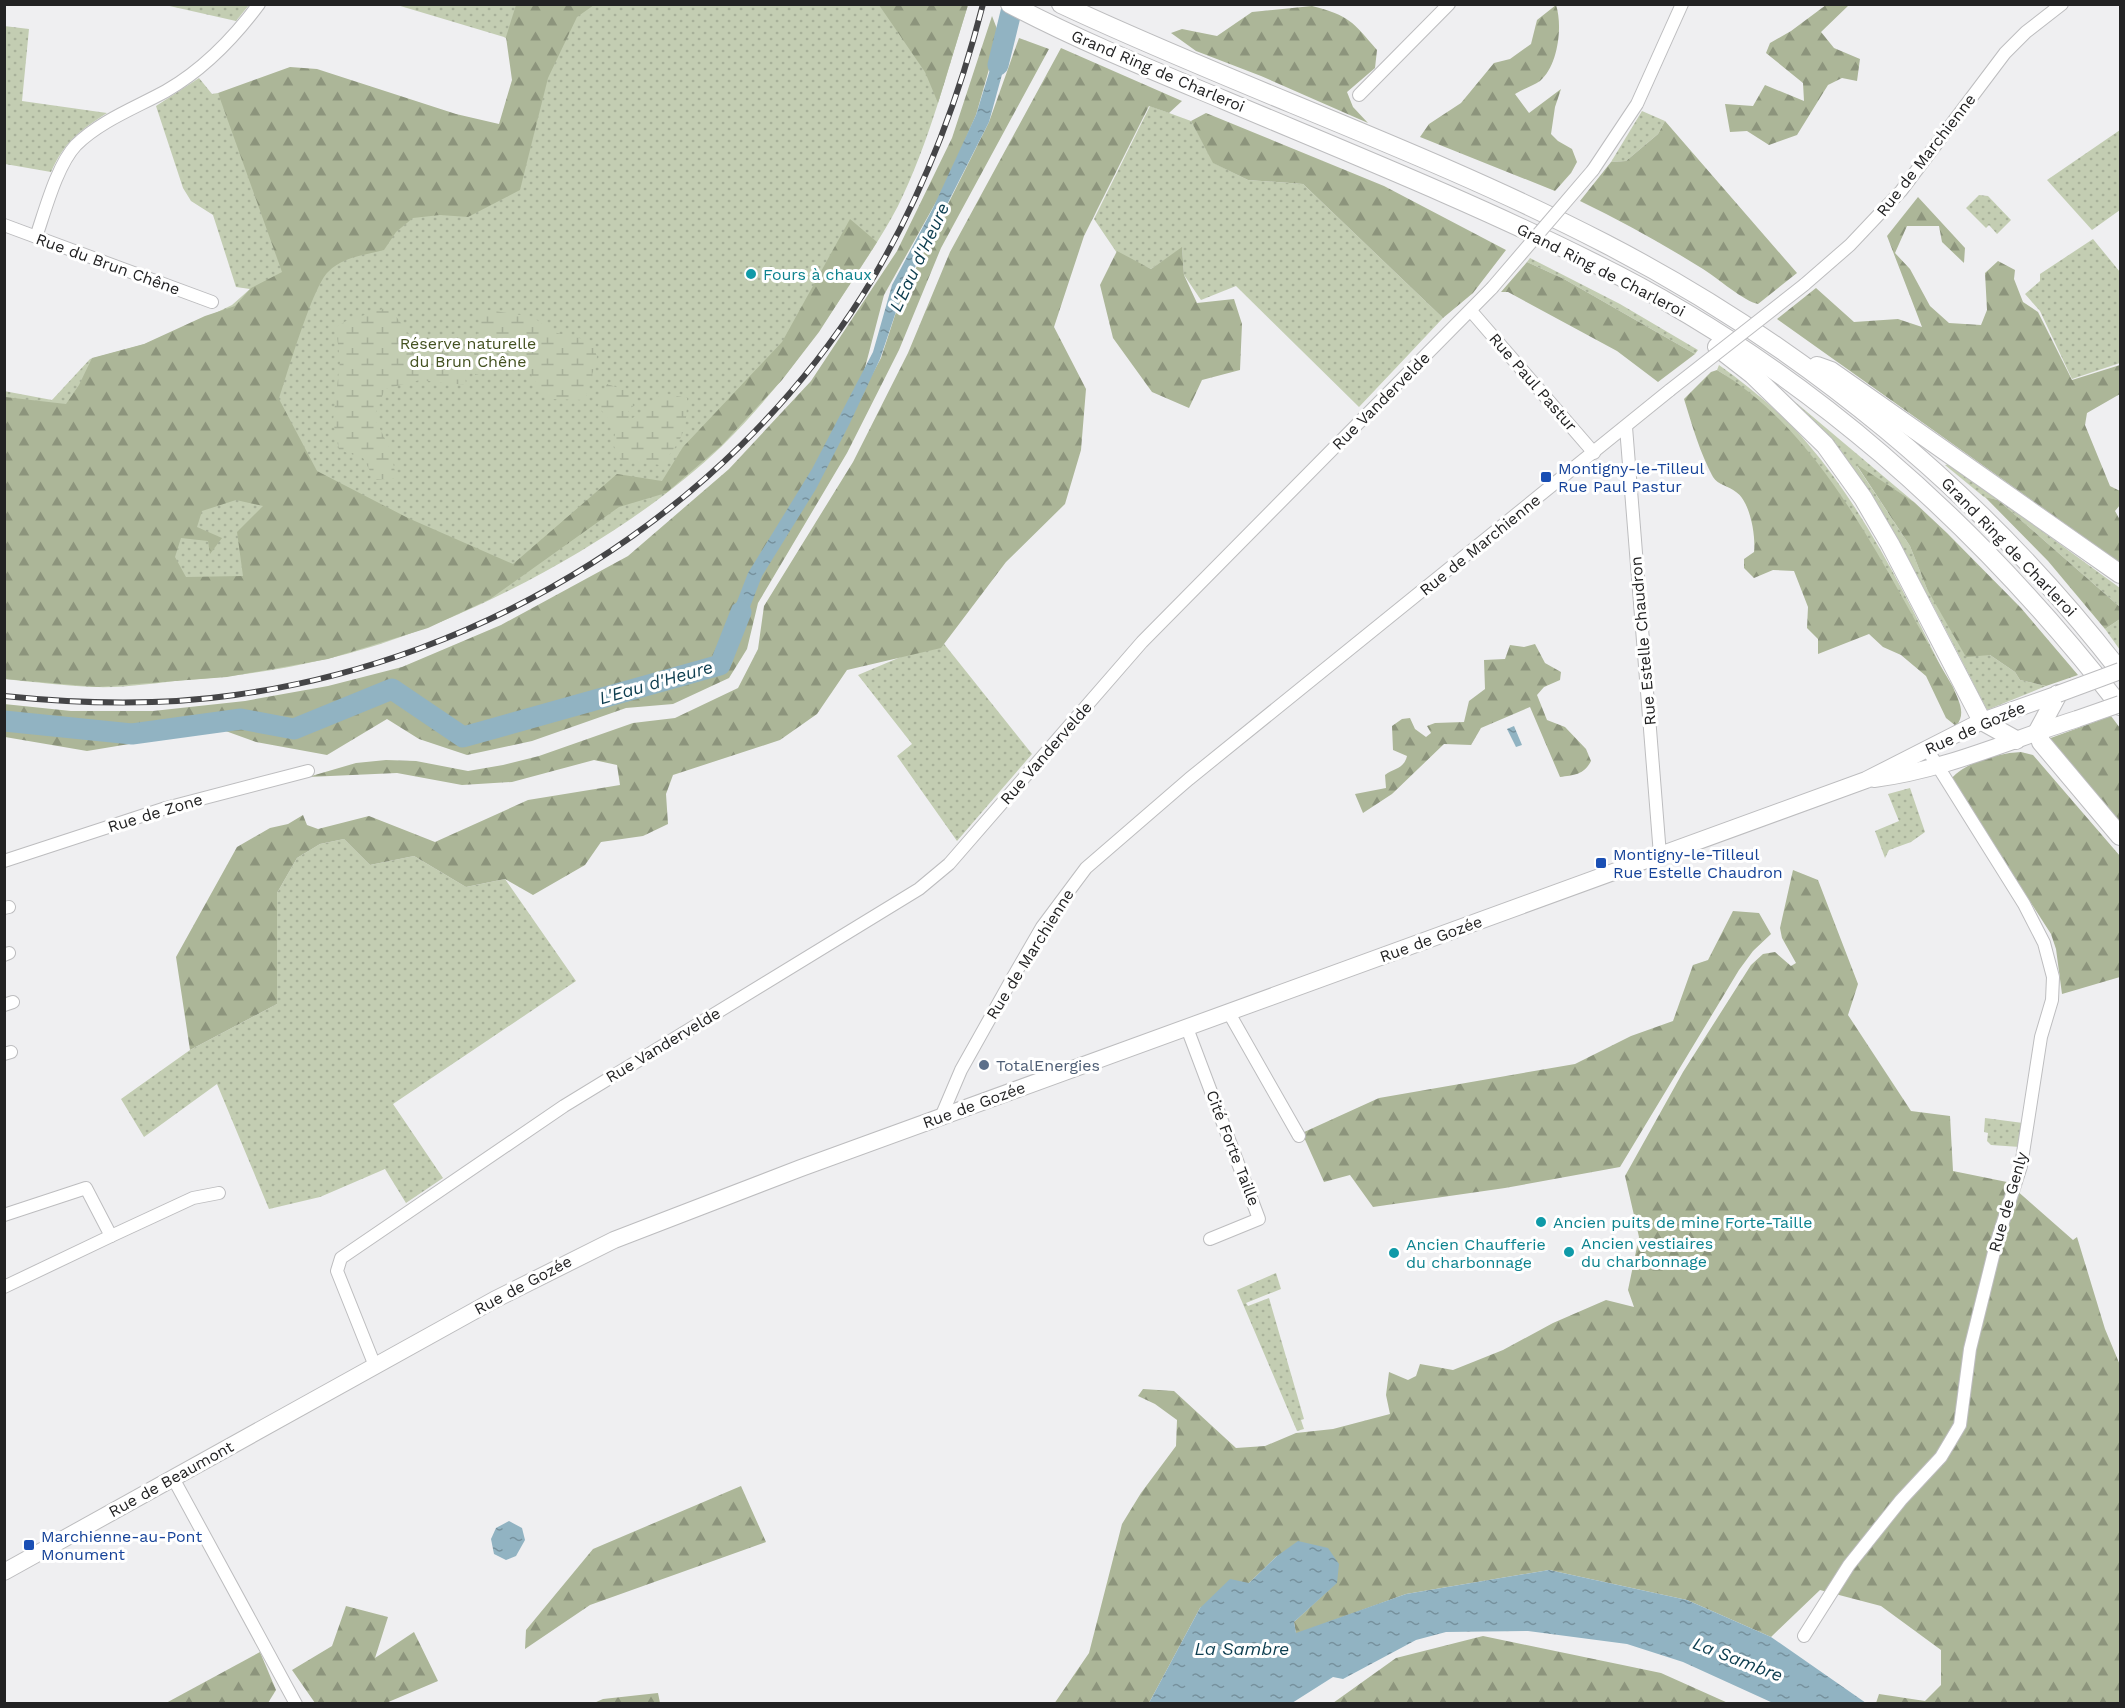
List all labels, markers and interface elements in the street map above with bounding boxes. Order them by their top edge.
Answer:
street label: Grand Ring de Charleroi [1068,26,1248,116]
street label: Rue de Marchienne [1872,90,1980,220]
water label: L'Eau d'Heure [885,199,953,315]
street label: Grand Ring de Charleroi [1514,219,1688,321]
street label: Rue du Brun Chêne [33,229,183,299]
place label: Fours à chaux [763,265,872,284]
marker: Fours à chaux [744,267,758,281]
street label: Rue Paul Pastur [1485,329,1581,435]
park label: Réserve naturelle du Brun Chêne [400,334,536,371]
street label: Rue Vandervelde [1328,348,1434,454]
place label: Montigny-le-Tilleul Rue Paul Pastur [1558,459,1704,496]
marker: Montigny-le-Tilleul Rue Paul Pastur [1539,470,1553,484]
street label: Grand Ring de Charleroi [1937,473,2081,621]
street label: Rue de Marchienne [1416,490,1544,600]
street label: Rue Estelle Chaudron [1626,556,1660,726]
water label: L'Eau d'Heure [597,656,715,708]
street label: Rue de Gozée [1922,697,2028,759]
street label: Rue Vandervelde [996,698,1096,808]
street label: Rue de Zone [105,790,205,836]
place label: Montigny-le-Tilleul Rue Estelle Chaudron [1613,845,1783,882]
marker: Montigny-le-Tilleul Rue Estelle Chaudron [1594,856,1608,870]
street label: Rue de Marchienne [982,885,1078,1023]
street label: Rue de Gozée [1377,912,1485,966]
street label: Rue Vandervelde [602,1003,724,1087]
place label: TotalEnergies [996,1056,1100,1075]
marker: TotalEnergies [977,1058,991,1072]
street label: Rue de Gozée [920,1078,1028,1132]
street label: Cité Forte Taille [1202,1087,1264,1209]
street label: Rue de Genly [1985,1149,2032,1254]
place label: Ancien puits de mine Forte-Taille [1553,1213,1812,1232]
marker: Ancien puits de mine Forte-Taille [1534,1215,1548,1229]
place label: Ancien vestiaires du charbonnage [1581,1234,1713,1271]
place label: Ancien Chaufferie du charbonnage [1406,1235,1546,1272]
marker: Ancien vestiaires du charbonnage [1562,1245,1576,1259]
marker: Ancien Chaufferie du charbonnage [1387,1246,1401,1260]
street label: Rue de Gozée [471,1251,575,1319]
street label: Rue de Beaumont [105,1437,237,1521]
place label: Marchienne-au-Pont Monument [41,1527,202,1564]
marker: Marchienne-au-Pont Monument [22,1538,36,1552]
water label: La Sambre [1690,1632,1786,1686]
water label: La Sambre [1195,1638,1289,1659]

